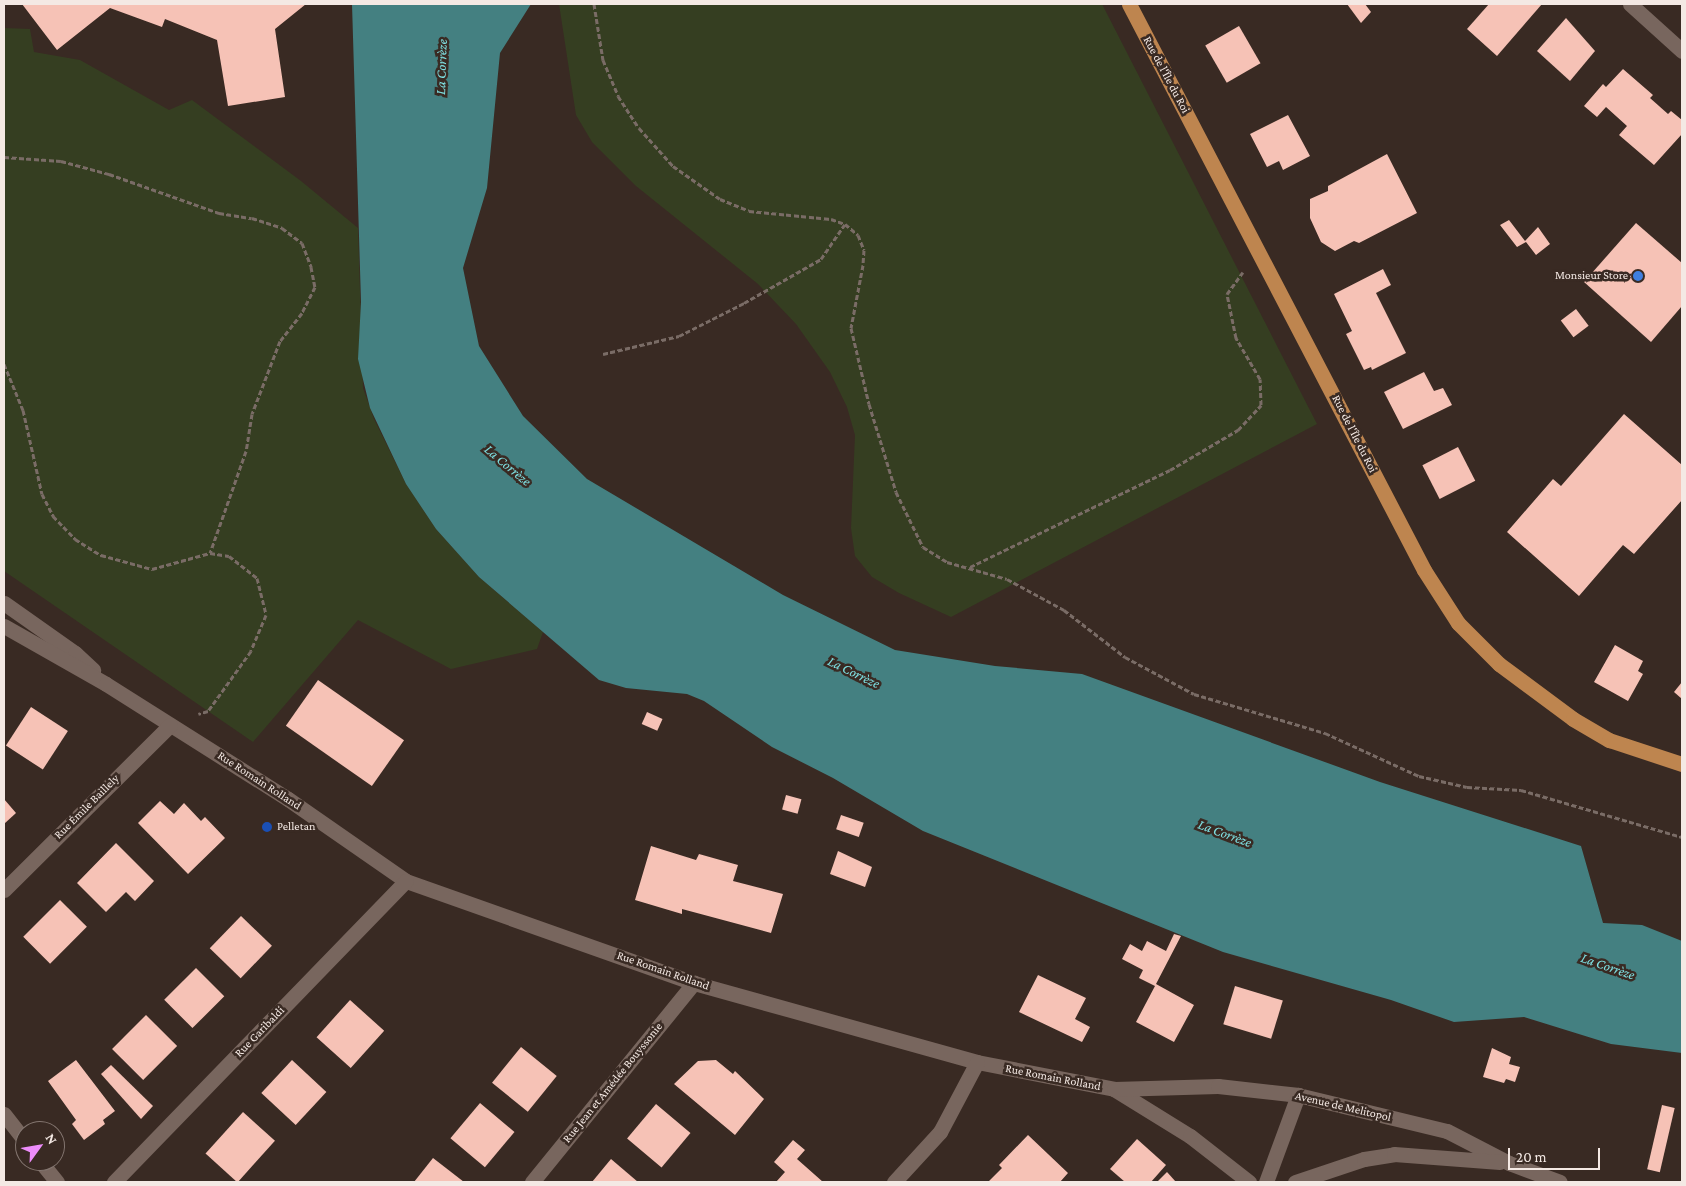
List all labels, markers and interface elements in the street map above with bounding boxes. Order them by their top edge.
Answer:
street label: Rue de l'Île du Roi [1140,34,1192,116]
water label: La Corrèze [432,39,450,95]
place label: Monsieur Store [1555,269,1628,283]
marker: Monsieur Store [1632,270,1644,282]
street label: Rue de l'Île du Roi [1328,393,1380,475]
water label: La Corrèze [481,441,535,489]
water label: La Corrèze [825,652,883,692]
street label: Rue Romain Rolland [214,749,304,813]
street label: Rue Émile Baillely [52,772,122,842]
water label: La Corrèze [1196,816,1254,850]
place label: Pelletan [277,820,316,834]
marker: Pelletan [261,821,273,833]
street label: Rue Romain Rolland [615,948,711,994]
water label: La Corrèze [1579,949,1637,983]
street label: Rue Garibaldi [232,1004,288,1060]
street label: Rue Jean et Amédée Bouyssonie [560,1020,666,1146]
street label: Rue Romain Rolland [1004,1062,1102,1094]
street label: Avenue de Melitopol [1294,1089,1392,1125]
north arrow [15,1121,65,1171]
text: N [43,1130,61,1147]
scale bar [1511,1138,1604,1170]
text: 20 m [1516,1149,1547,1165]

